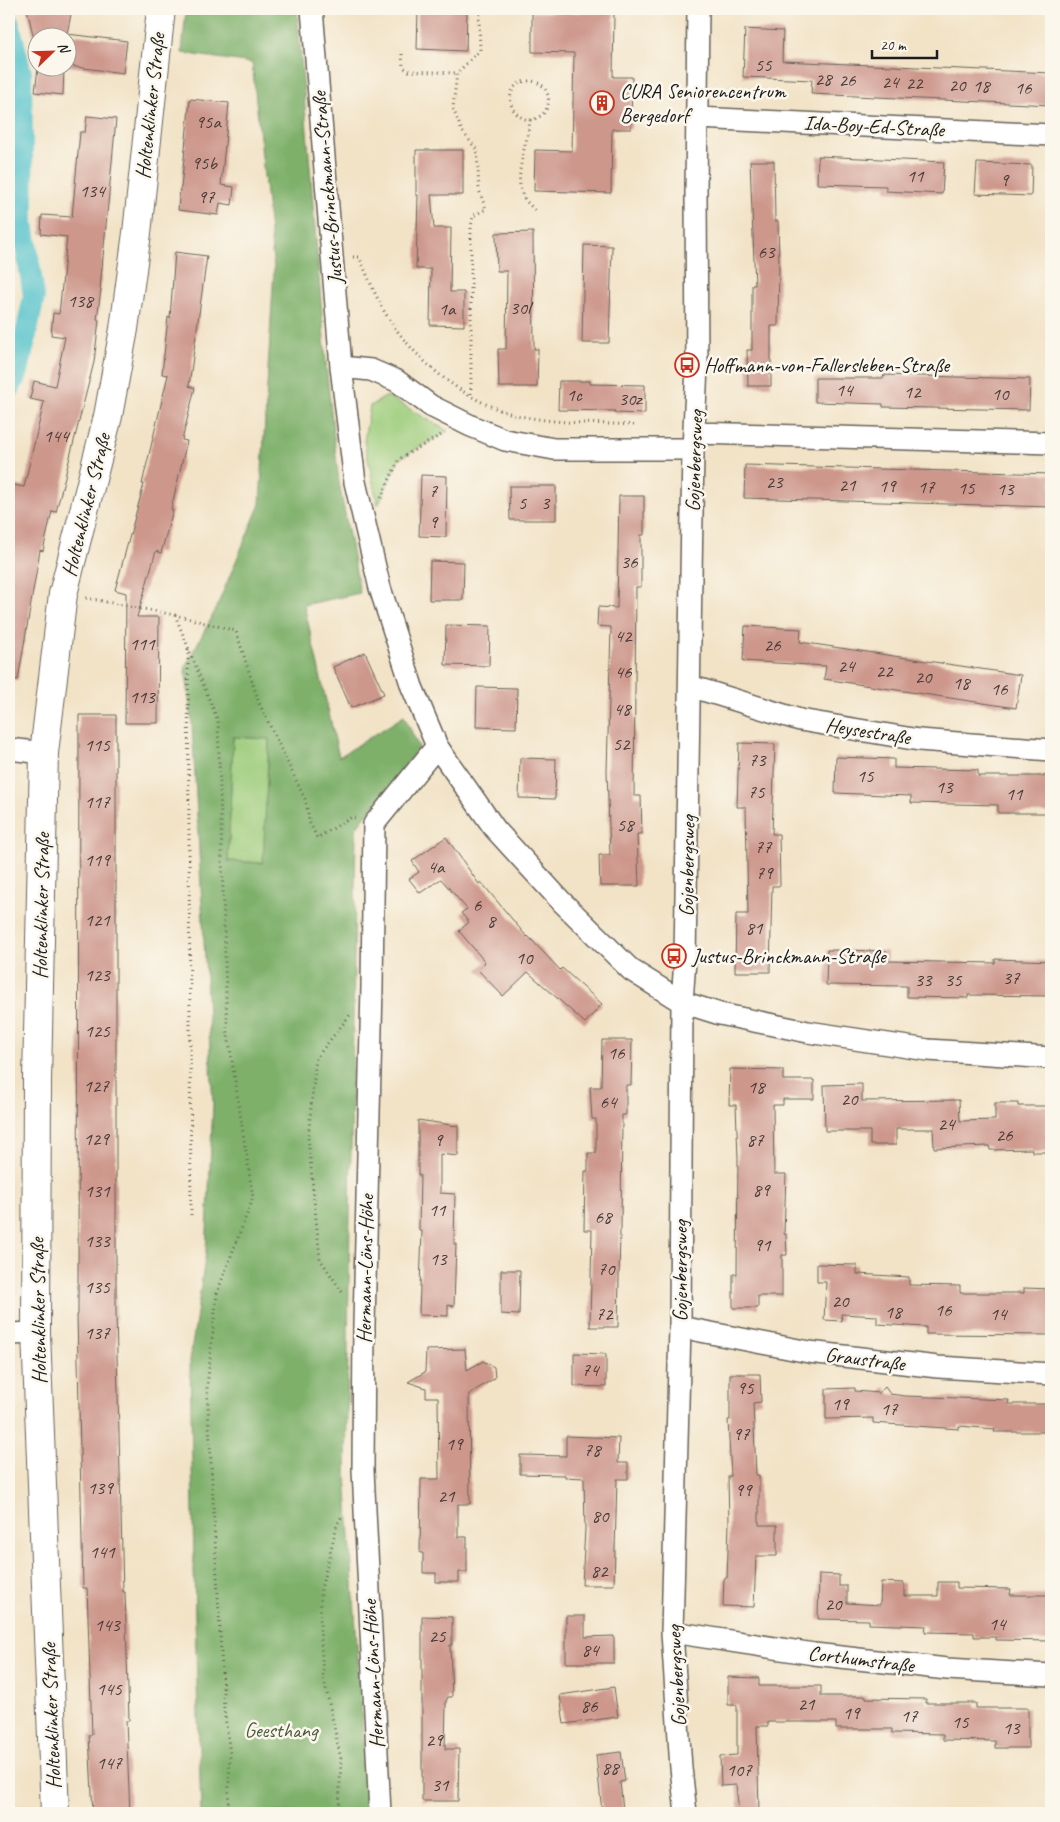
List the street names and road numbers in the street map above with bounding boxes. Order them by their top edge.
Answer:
street label: Holtenklinker Straße [129,30,171,180]
street label: Justus-Brinckmann-Straße [305,88,348,287]
street label: Ida-Boy-Ed-Straße [803,109,947,143]
street label: Gojenbergsweg [679,408,709,512]
street label: Holtenklinker Straße [56,429,117,579]
street label: Heysestraße [824,711,914,751]
street label: Gojenbergsweg [673,814,701,917]
street label: Holtenklinker Straße [27,830,55,979]
street label: Hermann-Löns-Höhe [351,1192,379,1344]
street label: Gojenbergsweg [667,1219,693,1322]
street label: Holtenklinker Straße [24,1235,52,1384]
street label: Graustraße [824,1341,908,1377]
street label: Hermann-Löns-Höhe [356,1597,390,1749]
street label: Gojenbergsweg [660,1623,692,1727]
street label: Holtenklinker Straße [35,1640,67,1790]
street label: Corthumstraße [807,1640,918,1679]

